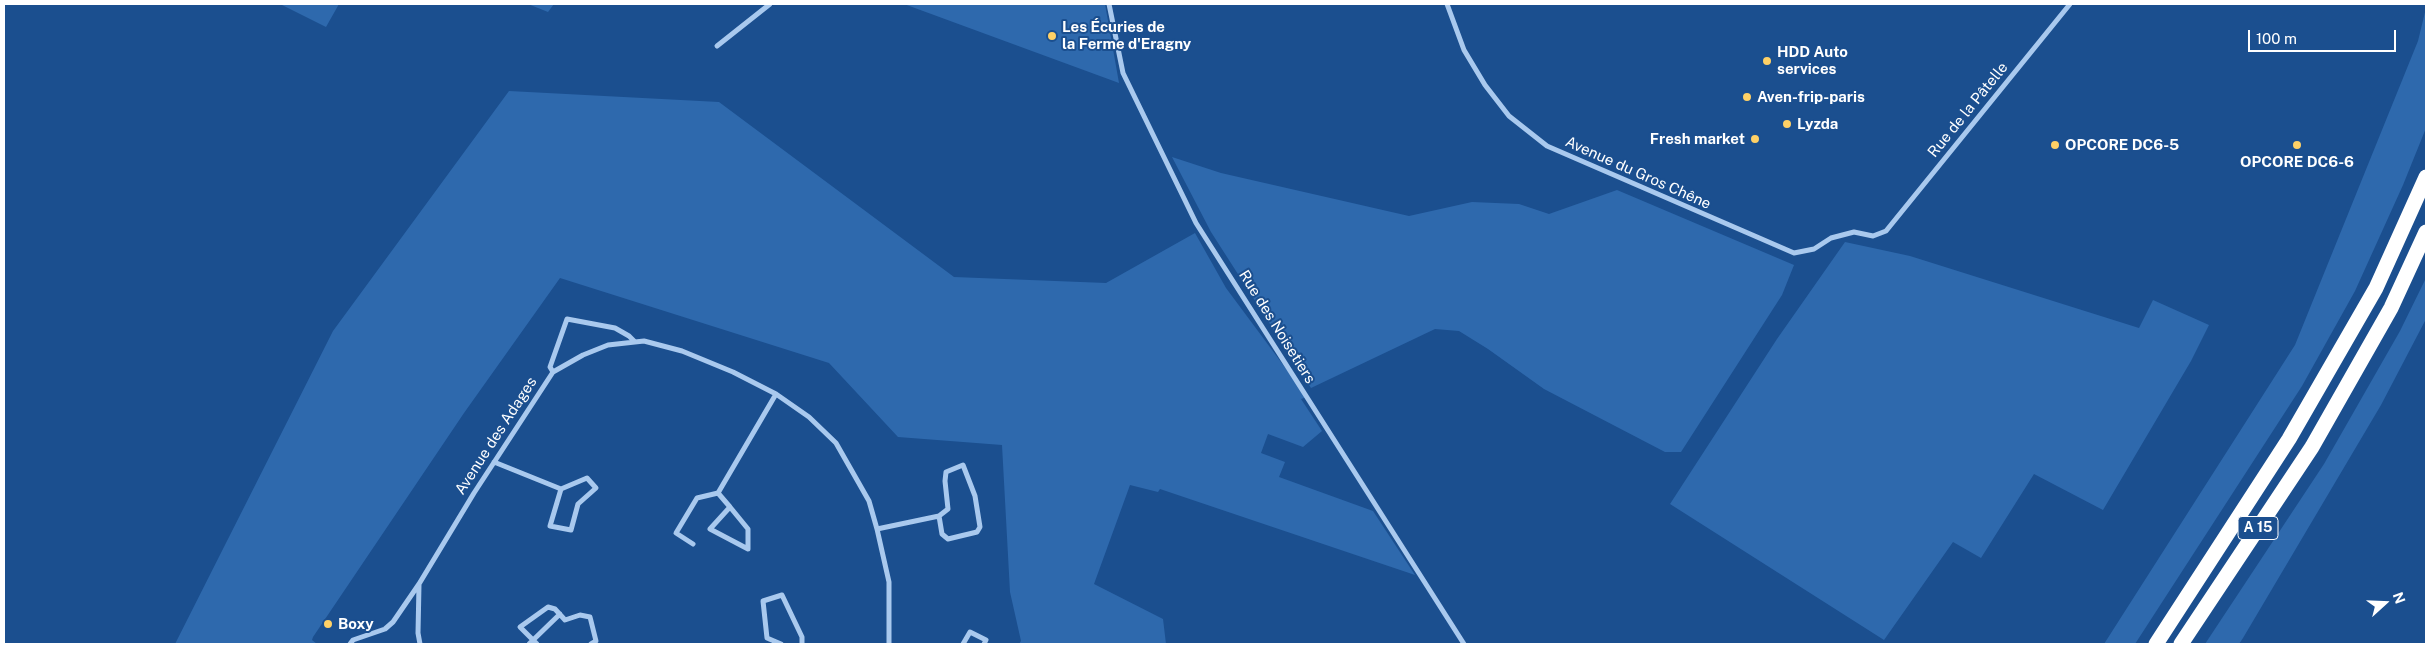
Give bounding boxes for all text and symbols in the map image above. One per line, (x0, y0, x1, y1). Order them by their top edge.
place label: Les Écuries de la Ferme d'Eragny (1062, 18, 1191, 53)
scale bar (2250, 20, 2398, 52)
marker: Les Écuries de la Ferme d'Eragny (1046, 30, 1058, 42)
text: 100 m (2256, 30, 2297, 47)
place label: HDD Auto services (1777, 43, 1848, 78)
marker: HDD Auto services (1761, 55, 1773, 67)
street label: Rue de la Pâtelle (1924, 59, 2012, 161)
place label: Aven-frip-paris (1757, 88, 1865, 106)
marker: Aven-frip-paris (1741, 91, 1753, 103)
place label: Lyzda (1797, 115, 1838, 133)
marker: Lyzda (1781, 118, 1793, 130)
place label: Fresh market (1650, 130, 1745, 148)
street label: Avenue du Gros Chêne (1562, 133, 1714, 213)
marker: Fresh market (1749, 133, 1761, 145)
place label: OPCORE DC6-5 (2065, 136, 2179, 154)
marker: OPCORE DC6-5 (2049, 139, 2061, 151)
marker: OPCORE DC6-6 (2291, 139, 2303, 151)
place label: OPCORE DC6-6 (2240, 153, 2354, 171)
street label: Rue des Noisetiers (1235, 267, 1319, 387)
street label: Avenue des Adages (451, 374, 541, 498)
road number: A 15 (2238, 516, 2278, 540)
north arrow (2360, 578, 2410, 628)
text: N (2390, 590, 2408, 606)
place label: Boxy (338, 615, 374, 633)
marker: Boxy (322, 618, 334, 630)

